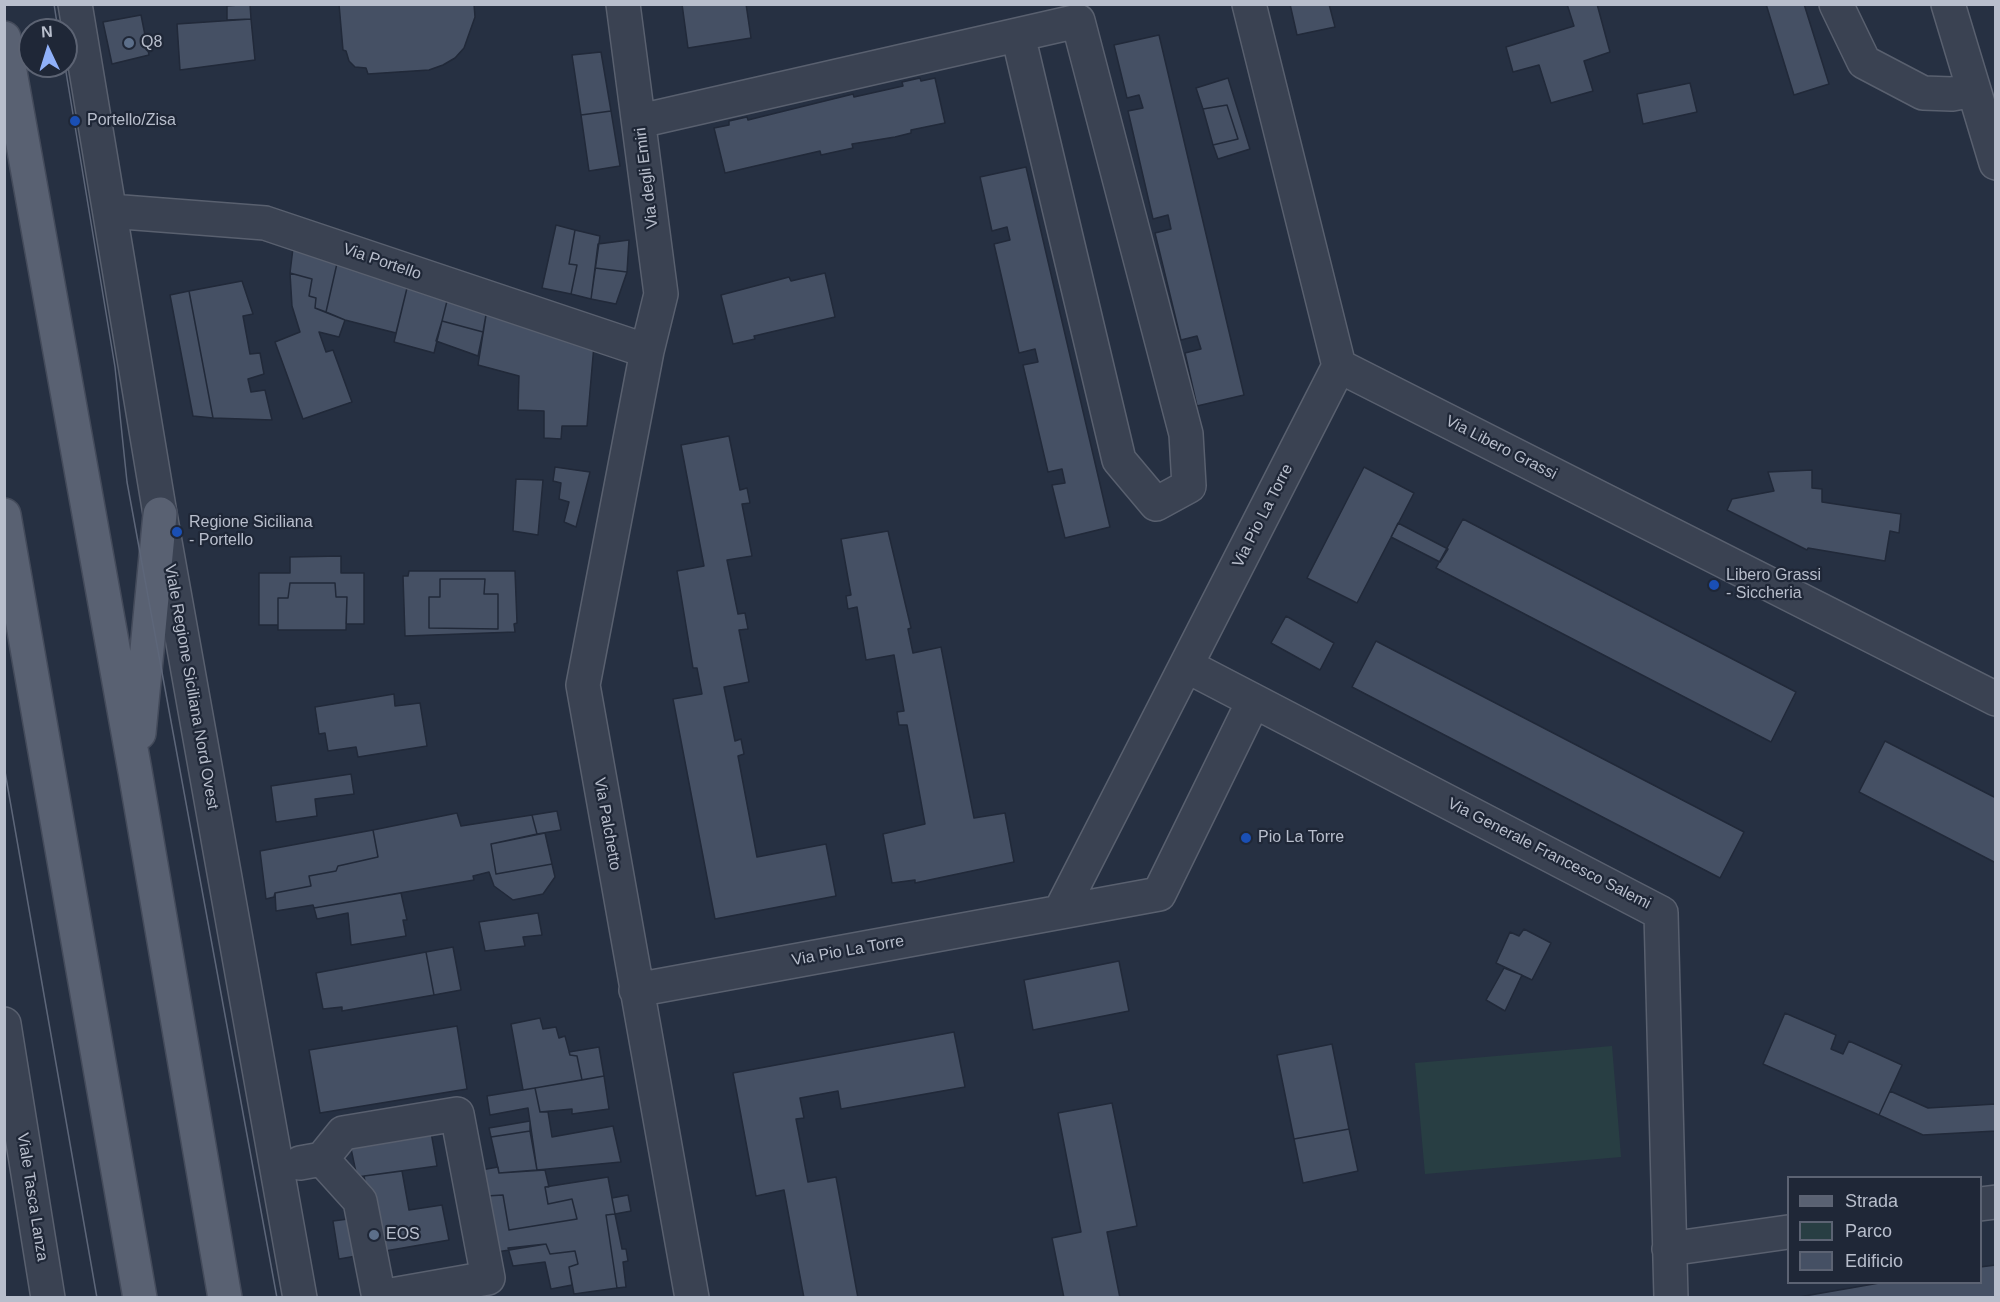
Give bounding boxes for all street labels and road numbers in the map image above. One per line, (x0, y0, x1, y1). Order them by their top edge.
street label: Via degli Emiri (631, 126, 663, 230)
street label: Via Portello (340, 240, 424, 284)
street label: Via Libero Grassi (1442, 412, 1560, 484)
street label: Via Pio La Torre (1229, 461, 1297, 571)
street label: Viale Regione Siciliana Nord Ovest (160, 563, 222, 811)
street label: Via Palchetto (589, 776, 625, 872)
street label: Via Generale Francesco Salemi (1444, 794, 1654, 914)
street label: Via Pio La Torre (790, 932, 906, 970)
street label: Viale Tasca Lanza (12, 1132, 52, 1262)

